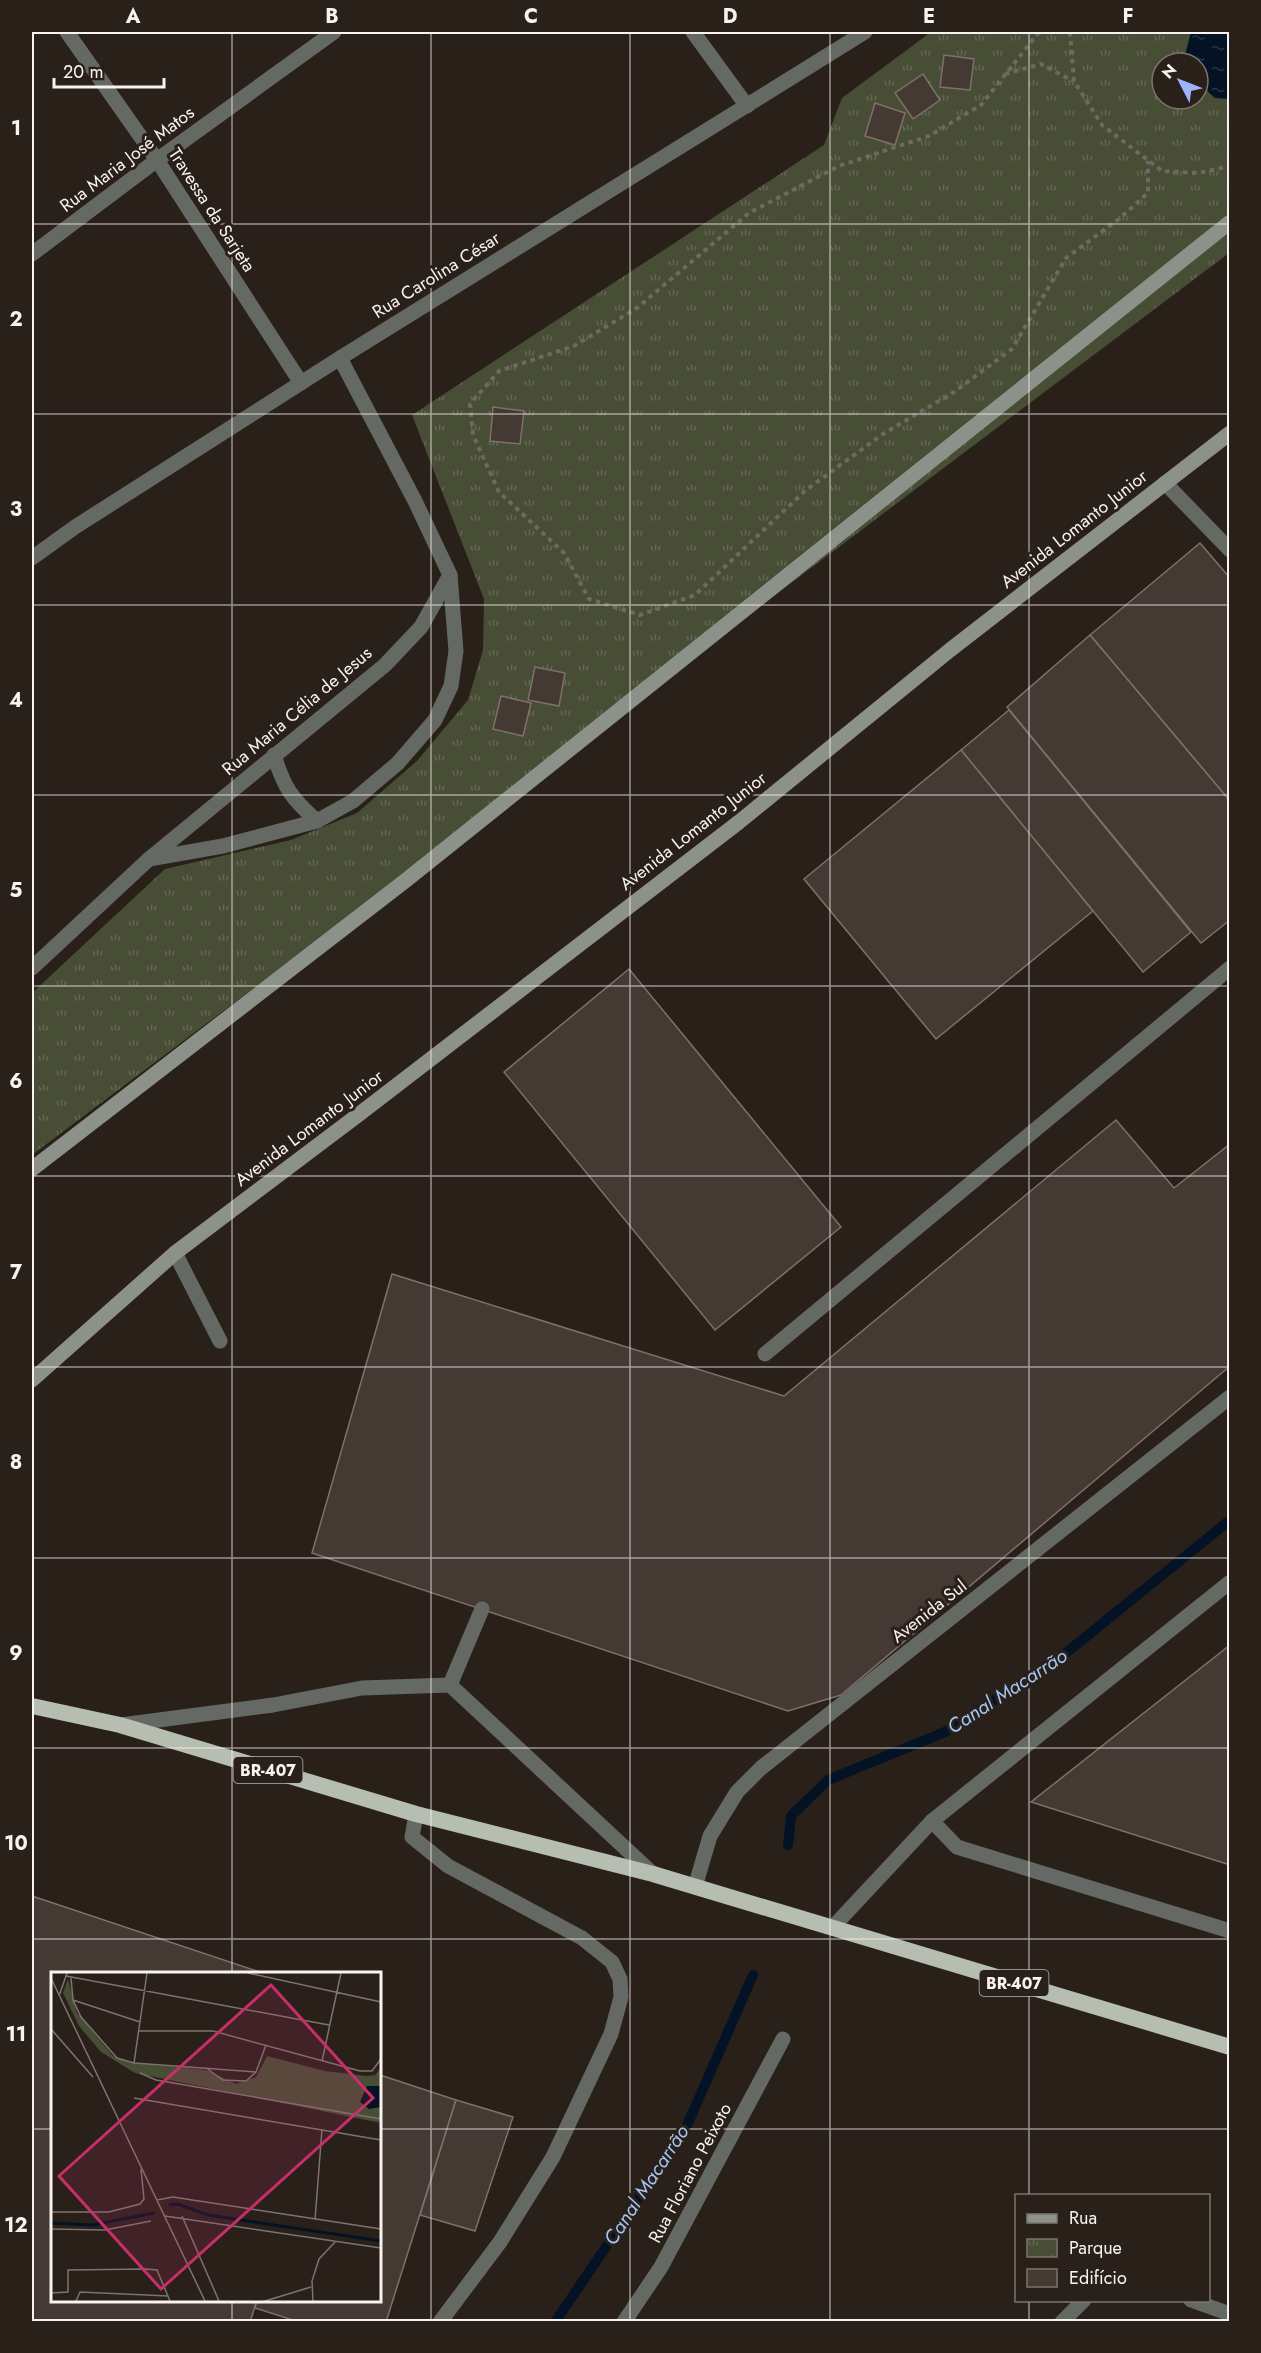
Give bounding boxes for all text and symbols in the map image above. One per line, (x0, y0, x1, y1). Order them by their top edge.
text: A (125, 2, 141, 31)
text: B (325, 2, 339, 31)
text: C (524, 2, 538, 31)
text: D (723, 2, 737, 31)
text: E (923, 2, 935, 31)
text: F (1122, 2, 1134, 31)
scale bar (54, 51, 164, 89)
north arrow (1150, 51, 1210, 111)
text: 20 m (63, 59, 103, 85)
text: N (1156, 59, 1182, 84)
street label: Rua Maria José Matos (54, 100, 200, 218)
text: 1 (11, 114, 21, 143)
street label: Travessa da Sarjeta (162, 143, 262, 277)
street label: Rua Carolina César (367, 225, 506, 325)
text: 2 (9, 305, 23, 334)
street label: Avenida Lomanto Junior (995, 463, 1154, 595)
text: 3 (10, 495, 22, 524)
street label: Rua Maria Célia de Jesus (216, 640, 378, 782)
text: 4 (9, 686, 23, 715)
street label: Avenida Lomanto Junior (614, 765, 773, 897)
text: 5 (10, 876, 23, 905)
street label: Avenida Lomanto Junior (229, 1063, 389, 1193)
text: 6 (9, 1067, 23, 1096)
text: 7 (10, 1258, 23, 1287)
text: 8 (10, 1448, 22, 1477)
street label: Avenida Sul (886, 1573, 972, 1649)
text: 9 (9, 1639, 23, 1668)
water label: Canal Macarrão (941, 1641, 1073, 1741)
road number: BR-407 (234, 1757, 302, 1783)
text: 10 (4, 1829, 28, 1858)
road number: BR-407 (980, 1970, 1048, 1996)
inset map (51, 1972, 381, 2302)
text: 11 (6, 2020, 26, 2049)
street label: Rua Floriano Peixoto (642, 2098, 738, 2248)
water label: Canal Macarrão (597, 2119, 696, 2251)
legend (1015, 2194, 1210, 2302)
text: Rua (1069, 2205, 1097, 2231)
text: 12 (4, 2211, 28, 2240)
text: Parque (1069, 2235, 1122, 2261)
text: Edifício (1069, 2265, 1127, 2291)

